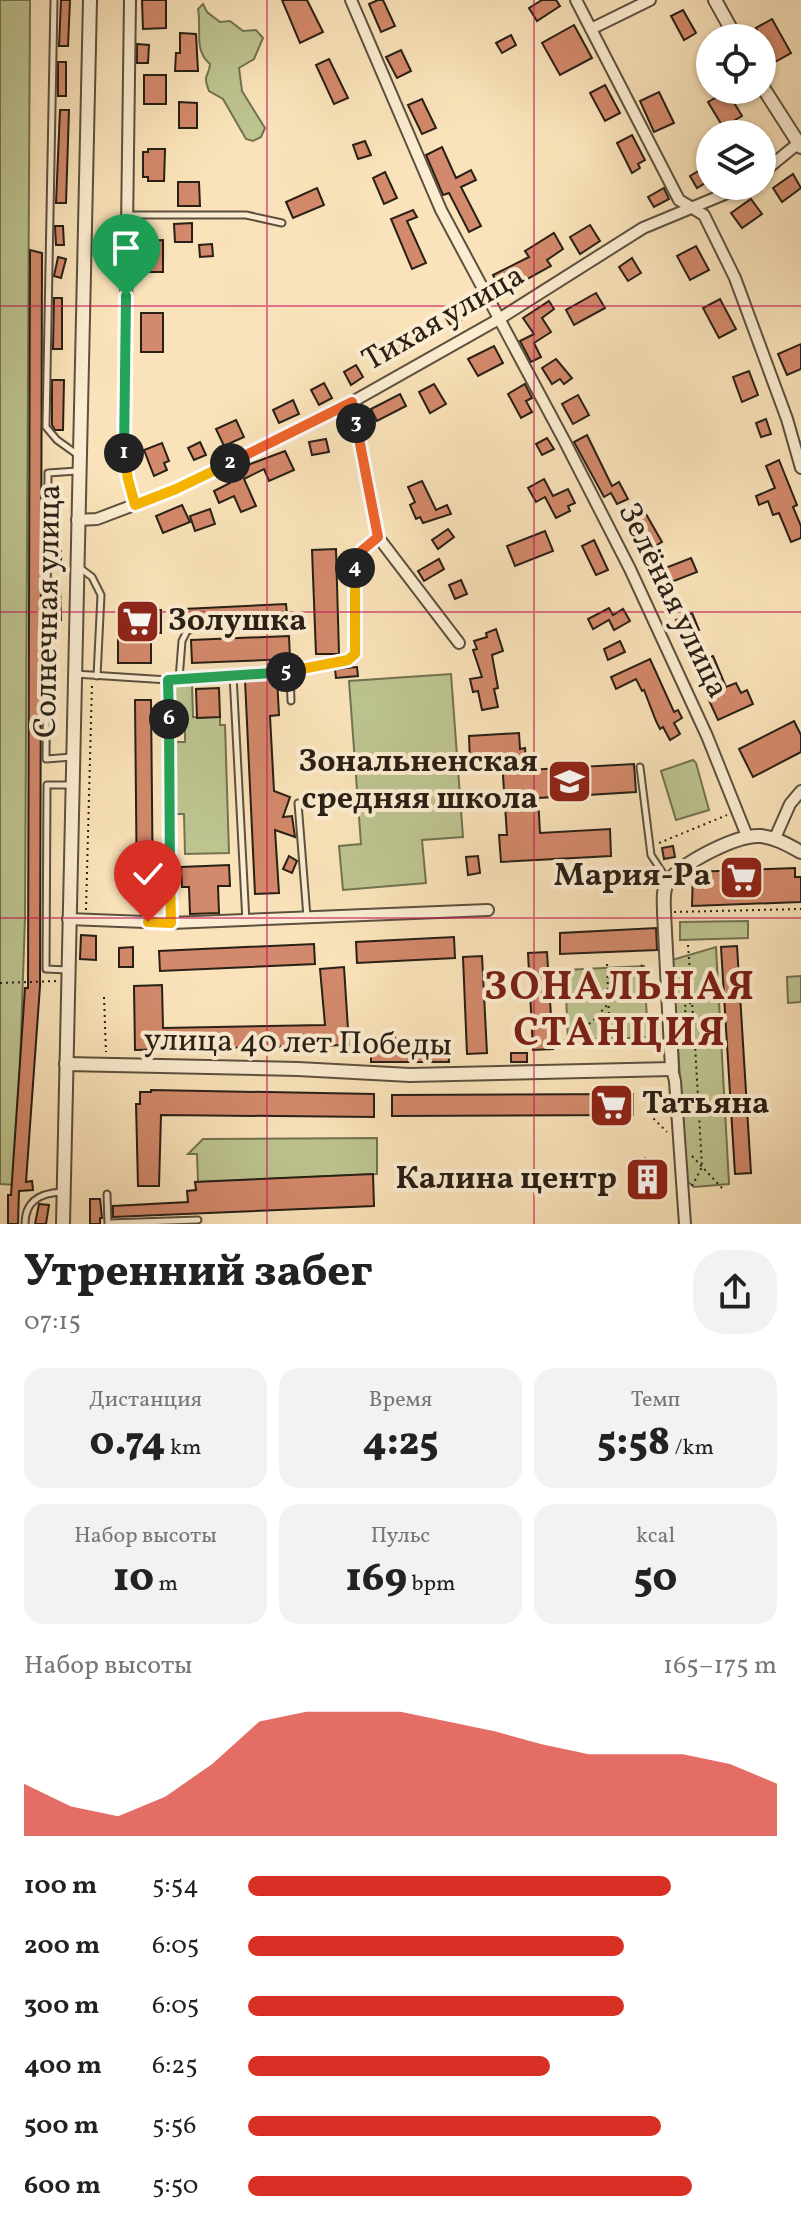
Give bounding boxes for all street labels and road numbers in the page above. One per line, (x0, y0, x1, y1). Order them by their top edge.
street label: Тихая улица (355, 255, 533, 383)
street label: Солнечная улица (25, 484, 73, 738)
street label: Зелёная улица (606, 496, 738, 706)
street label: улица 40 лет Победы (144, 1019, 452, 1069)

